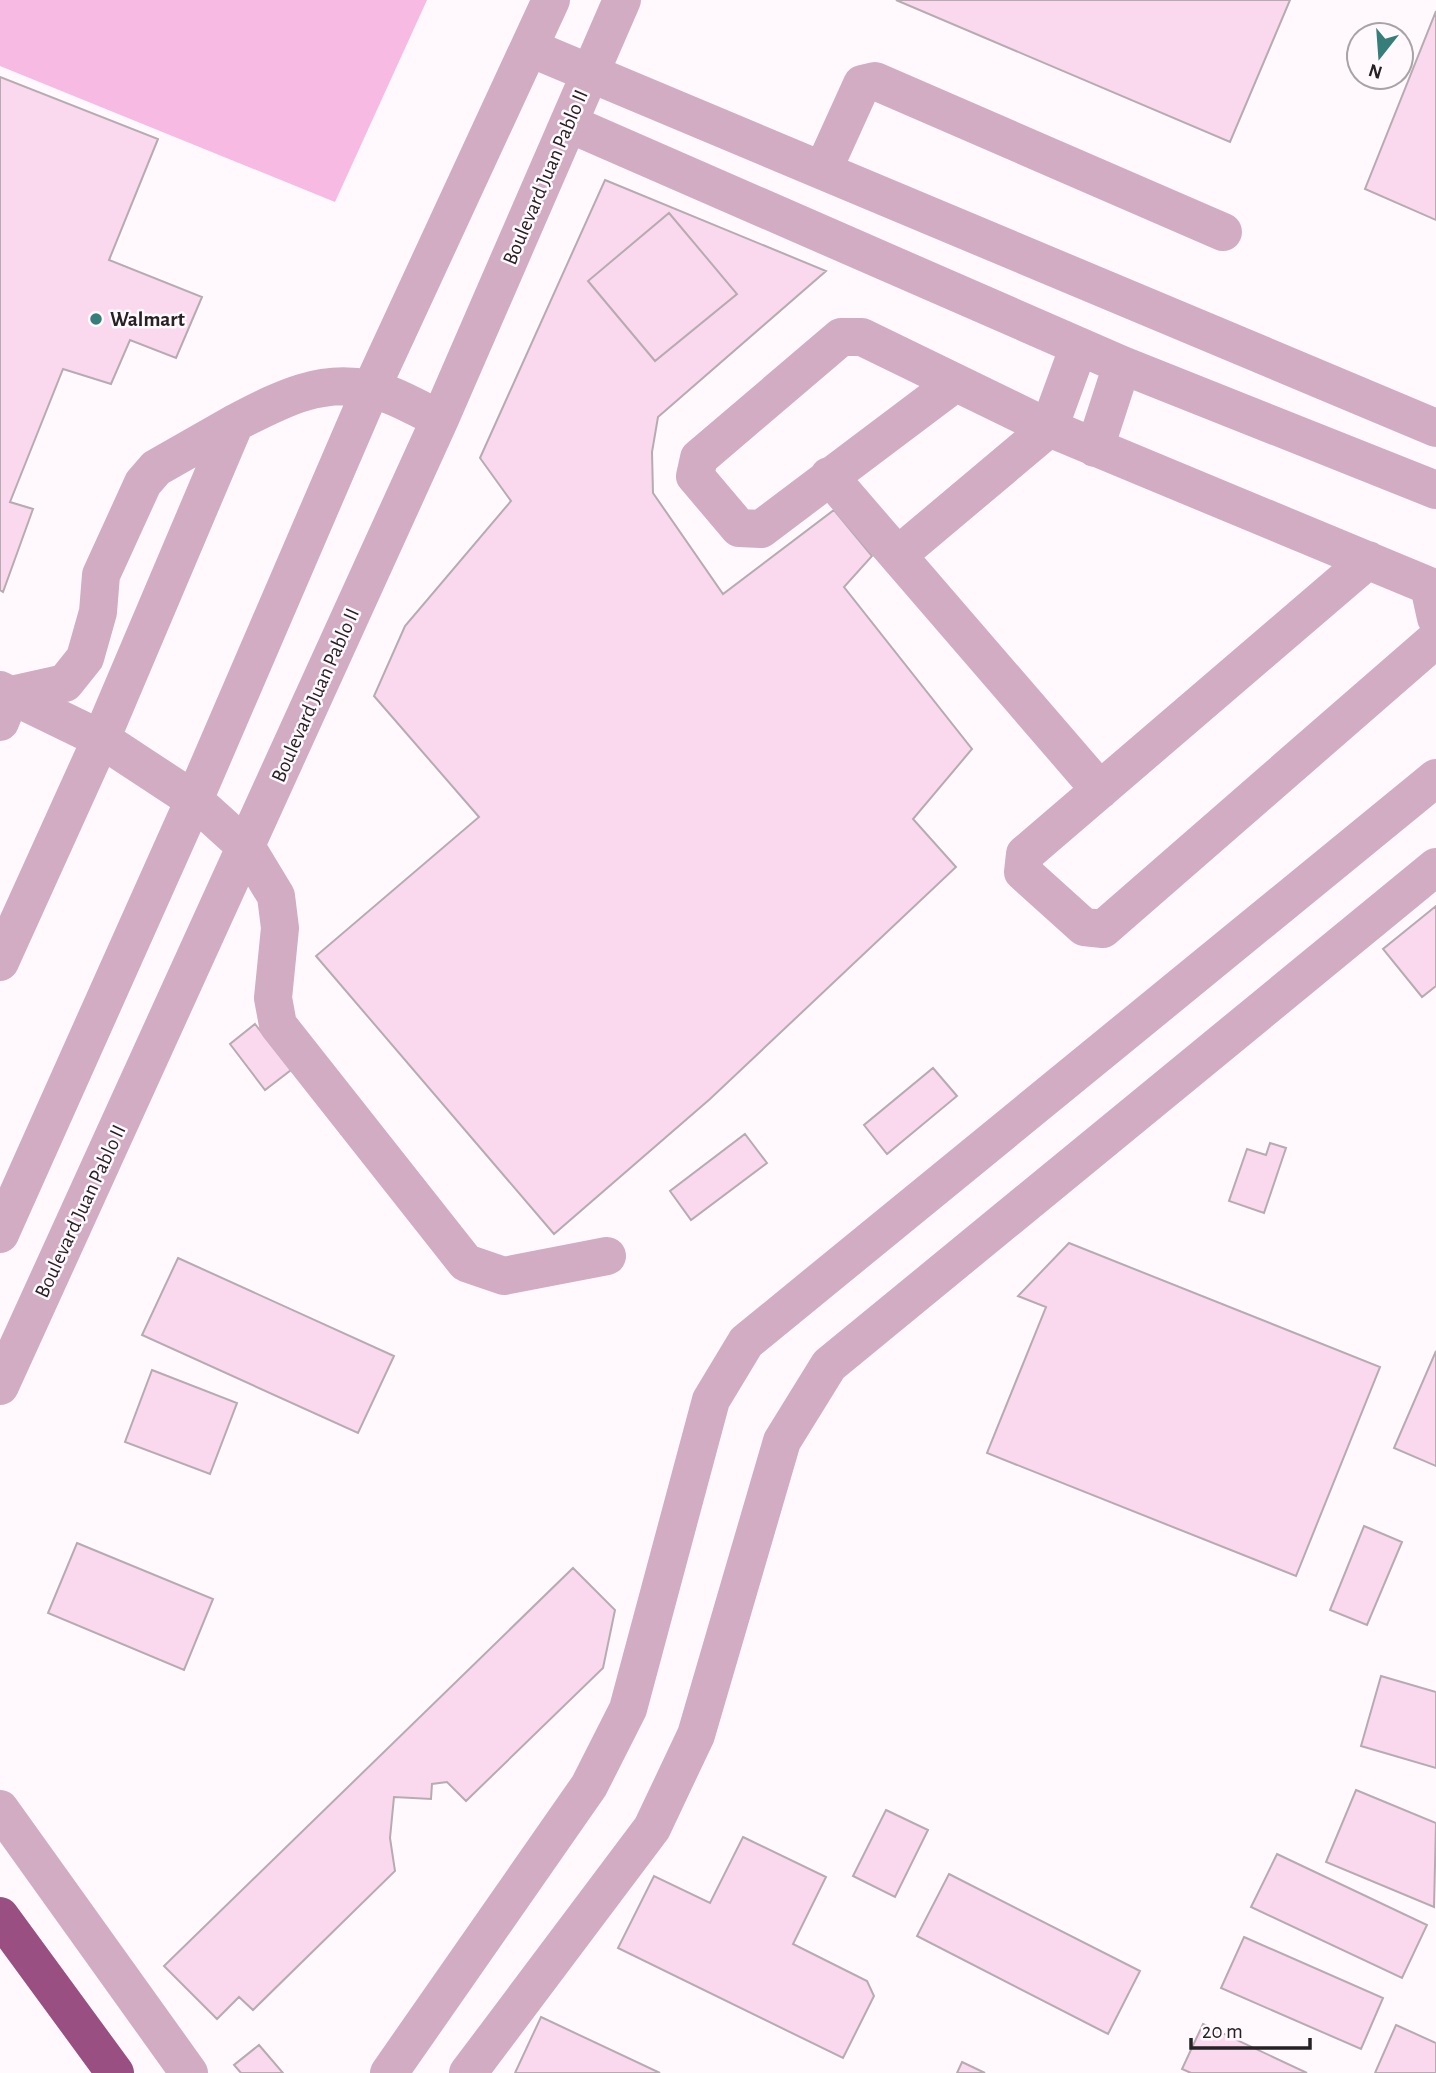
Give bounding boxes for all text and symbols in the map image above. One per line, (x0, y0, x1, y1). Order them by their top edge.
north arrow (1345, 21, 1415, 91)
text: N (1366, 60, 1385, 82)
street label: Boulevard Juan Pablo II (499, 87, 592, 268)
place label: Walmart (110, 309, 185, 330)
marker: Walmart (88, 311, 104, 327)
street label: Boulevard Juan Pablo II (268, 605, 363, 785)
street label: Boulevard Juan Pablo II (31, 1122, 130, 1301)
scale bar (1191, 2007, 1310, 2050)
text: 20 m (1202, 2021, 1243, 2042)

